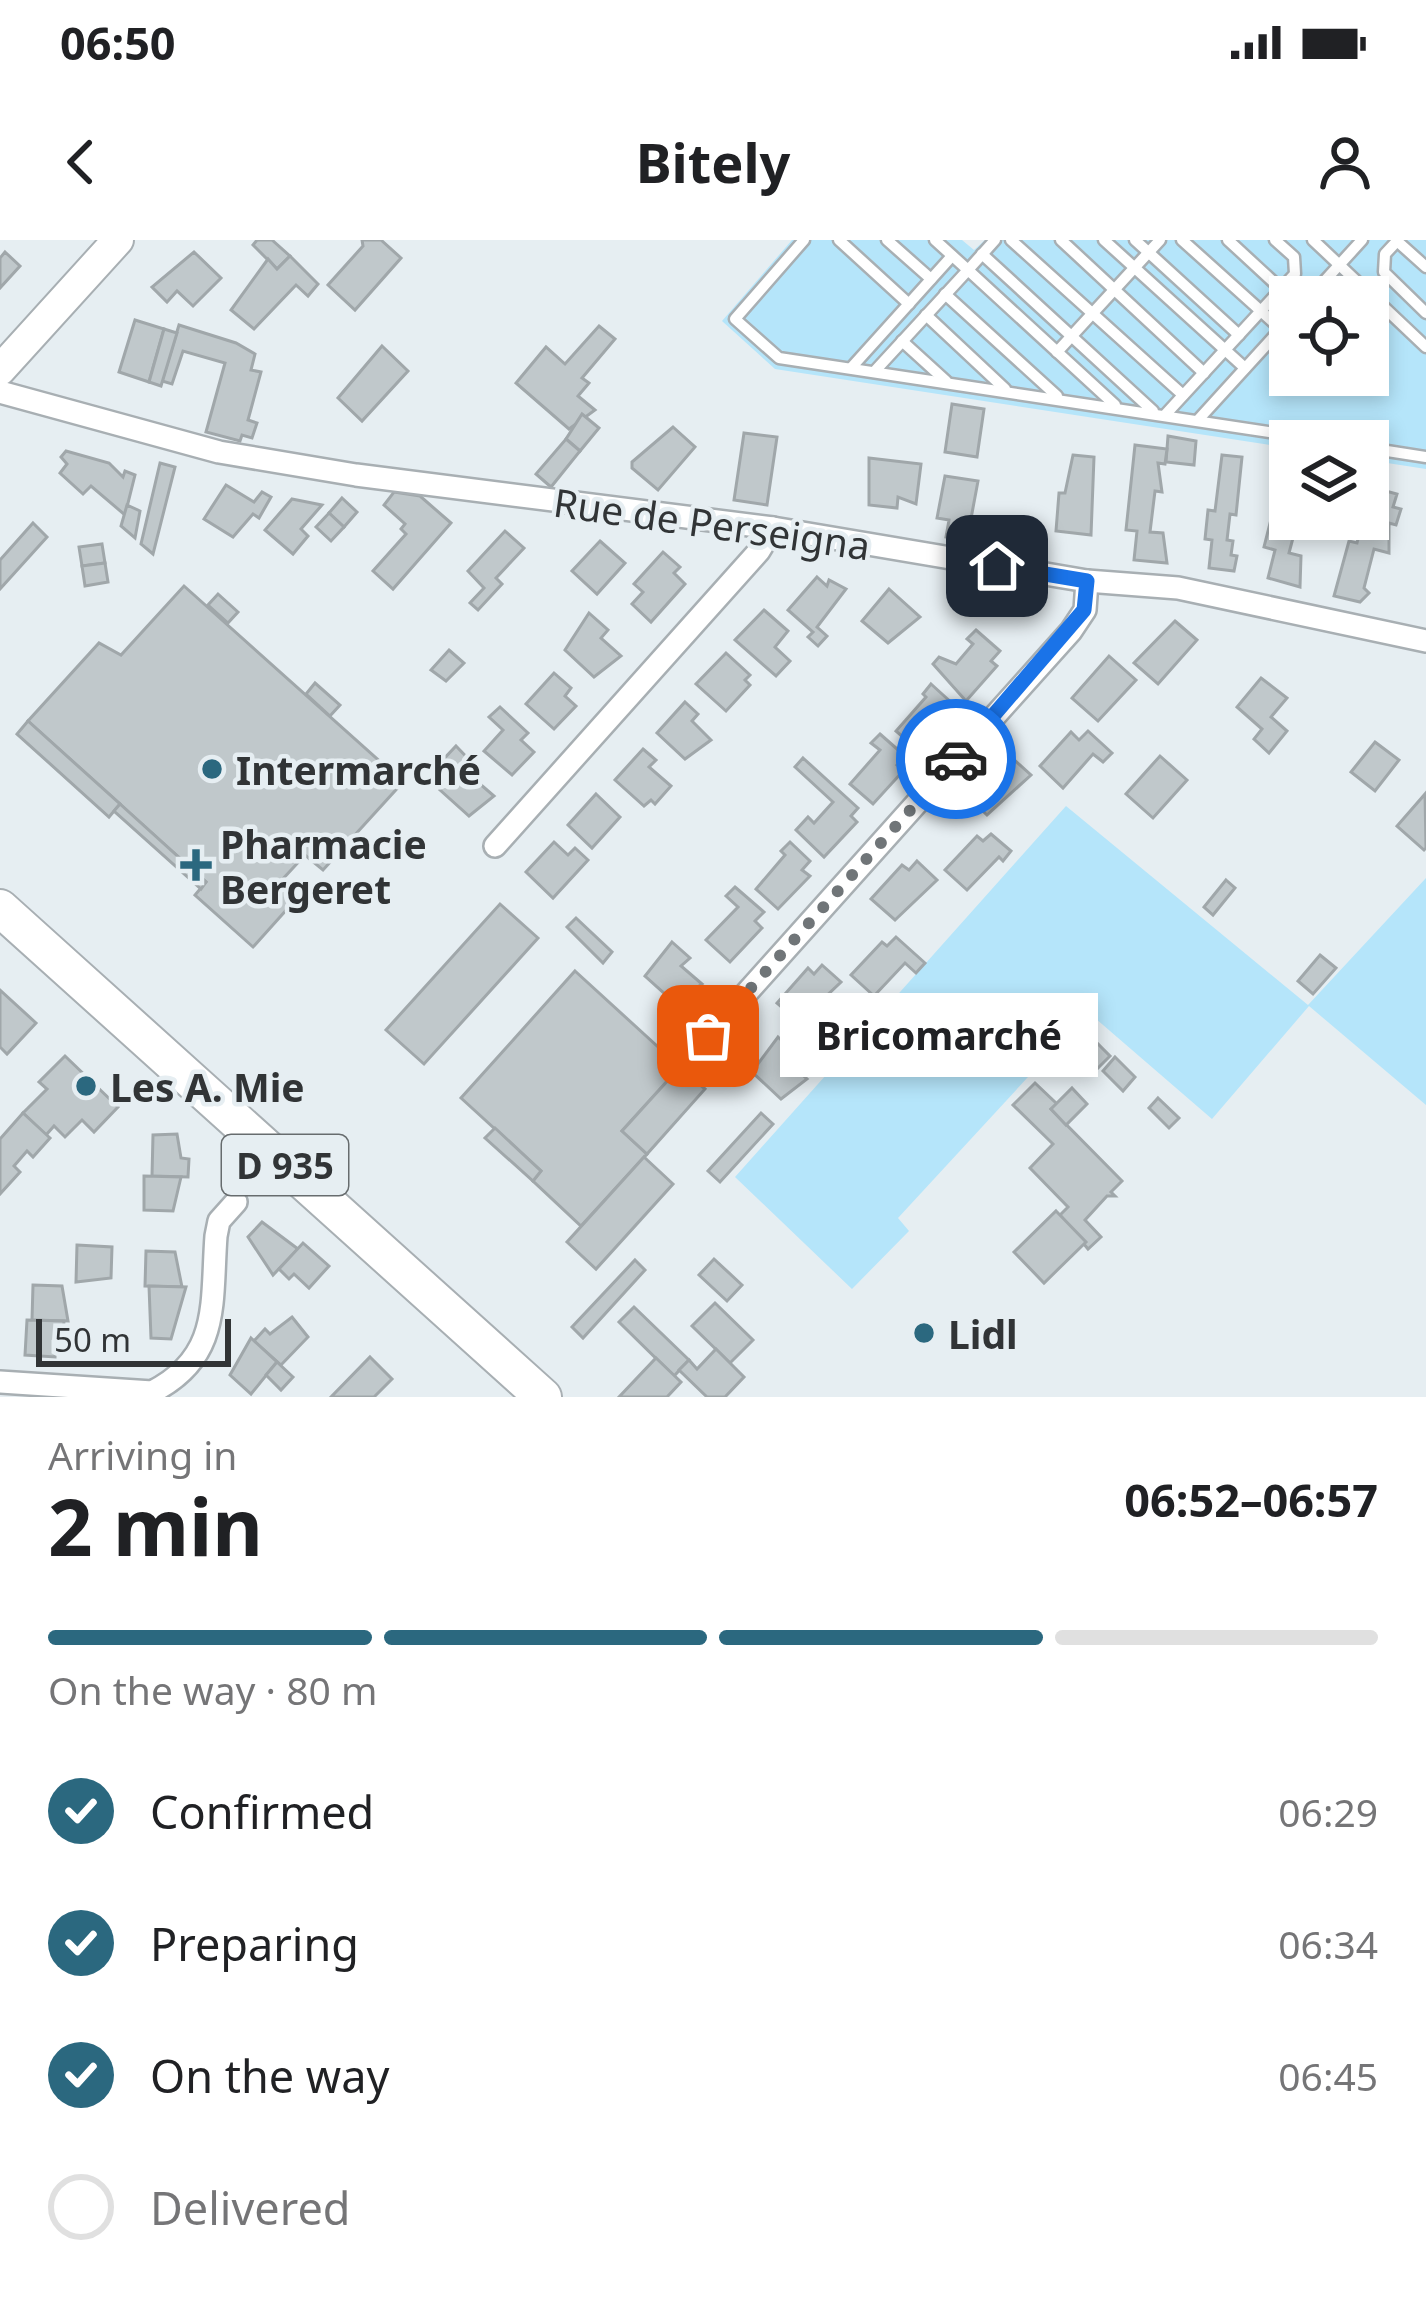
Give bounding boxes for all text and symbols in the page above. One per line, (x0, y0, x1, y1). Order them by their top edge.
text: 06:50 (60, 12, 176, 73)
text: Bitely (636, 125, 790, 199)
icon: back (48, 129, 114, 195)
icon: person (1312, 129, 1378, 195)
map controls (1269, 276, 1389, 540)
button: locate (1269, 276, 1389, 396)
button: layers (1269, 420, 1389, 540)
street label: Rue de Perseigna (550, 475, 874, 571)
pin (946, 515, 1048, 617)
icon: home (964, 533, 1030, 599)
courier (896, 699, 1016, 819)
icon: car (923, 726, 989, 792)
place label: Intermarché (236, 743, 481, 796)
marker: Intermarché (199, 756, 225, 782)
place label: Pharmacie Bergeret (220, 817, 427, 915)
marker: Pharmacie Bergeret (183, 852, 209, 878)
pin (657, 985, 759, 1087)
callout: Bricomarché (780, 994, 1098, 1078)
icon: bag (675, 1003, 741, 1069)
text: Bricomarché (816, 1008, 1062, 1061)
place label: Les A. Mie (110, 1060, 305, 1113)
marker: Les A. Mie (73, 1073, 99, 1099)
road number: D 935 (222, 1135, 348, 1195)
place label: Lidl (948, 1307, 1018, 1360)
scale bar (36, 1313, 231, 1366)
text: 50 m (54, 1317, 131, 1362)
marker: Lidl (911, 1320, 937, 1346)
text: Arriving in (48, 1428, 237, 1481)
text: 06:52–06:57 (1124, 1469, 1378, 1530)
text: 2 min (48, 1473, 263, 1579)
text: On the way · 80 m (48, 1663, 377, 1716)
icon: check (48, 1778, 114, 1844)
text: Confirmed (150, 1781, 374, 1842)
text: 06:29 (1278, 1785, 1378, 1838)
icon: check (48, 1910, 114, 1976)
text: Preparing (150, 1913, 359, 1974)
text: 06:34 (1278, 1917, 1378, 1970)
icon: check (48, 2042, 114, 2108)
text: On the way (150, 2045, 389, 2106)
text: 06:45 (1278, 2049, 1378, 2102)
text: Delivered (150, 2177, 350, 2238)

